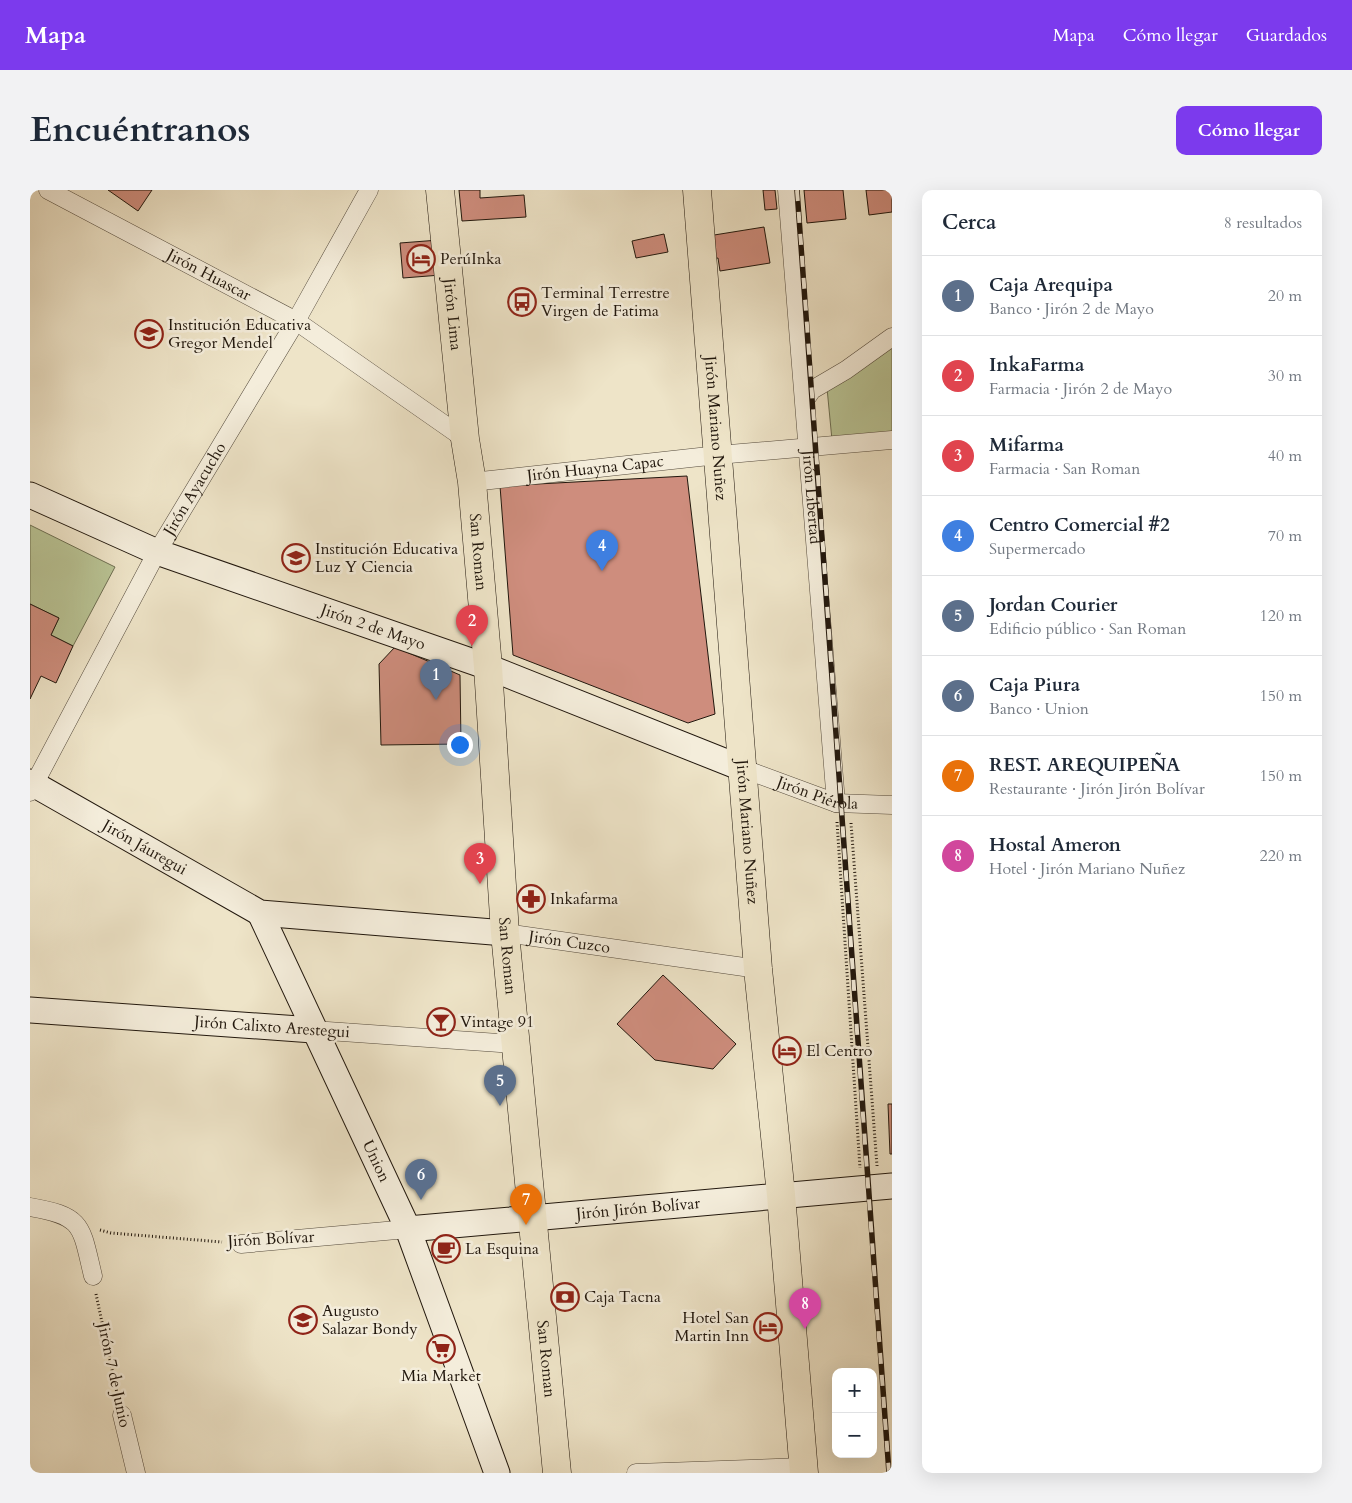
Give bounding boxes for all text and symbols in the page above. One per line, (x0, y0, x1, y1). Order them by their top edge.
text: Mapa (25, 19, 86, 52)
text: Mapa (1053, 23, 1095, 48)
text: Cómo llegar (1123, 23, 1218, 48)
text: Guardados (1246, 23, 1327, 48)
text: Encuéntranos (30, 106, 251, 154)
button: Cómo llegar (1176, 106, 1322, 155)
text: Cerca (942, 208, 996, 237)
text: 8 resultados (1224, 212, 1302, 234)
street label: Jirón Huascar (161, 243, 255, 306)
hotel icon: PerúInka (406, 244, 436, 274)
place label: PerúInka (440, 248, 501, 270)
text: Caja Arequipa (989, 272, 1113, 298)
street label: Jirón Lima (438, 275, 467, 352)
place label: Terminal Terrestre Virgen de Fatima (541, 282, 670, 322)
text: 1 (954, 285, 962, 307)
text: 20 m (1268, 285, 1302, 307)
bus stop icon: Terminal Terrestre Virgen de Fatima (507, 287, 537, 317)
text: Banco · Jirón 2 de Mayo (989, 298, 1154, 320)
place label: Institución Educativa Gregor Mendel (168, 314, 311, 354)
school or university icon: Institución Educativa Gregor Mendel (134, 319, 164, 349)
text: InkaFarma (989, 352, 1084, 378)
street label: Jirón Mariano Nuñez (699, 353, 732, 501)
text: 2 (954, 365, 962, 387)
text: 30 m (1268, 365, 1302, 387)
text: Farmacia · Jirón 2 de Mayo (989, 378, 1172, 400)
text: Mifarma (989, 432, 1064, 458)
street label: Jirón Ayacucho (157, 438, 232, 542)
text: 3 (954, 445, 962, 467)
text: 40 m (1268, 445, 1302, 467)
street label: Jirón Libertad (797, 447, 826, 545)
street label: Jirón Huayna Capac (524, 450, 665, 487)
text: Farmacia · San Roman (989, 458, 1140, 480)
street label: San Roman (464, 512, 492, 592)
text: Centro Comercial #2 (989, 512, 1170, 538)
text: 4 (954, 525, 962, 547)
text: 70 m (1268, 525, 1302, 547)
pin: 4 (586, 530, 618, 571)
place label: Institución Educativa Luz Y Ciencia (315, 538, 458, 578)
text: Supermercado (989, 538, 1085, 560)
school or university icon: Institución Educativa Luz Y Ciencia (281, 543, 311, 573)
text: Jordan Courier (989, 592, 1117, 618)
street label: Jirón 2 de Mayo (316, 598, 429, 656)
pin: 2 (456, 605, 488, 646)
text: 5 (954, 605, 962, 627)
text: 120 m (1260, 605, 1302, 627)
text: Edificio público · San Roman (989, 618, 1186, 640)
pin: 1 (420, 659, 452, 700)
text: Caja Piura (989, 672, 1080, 698)
text: 6 (954, 685, 962, 707)
text: 150 m (1260, 685, 1302, 707)
text: Banco · Union (989, 698, 1089, 720)
your location (447, 732, 473, 758)
text: REST. AREQUIPEÑA (989, 752, 1180, 778)
street label: Jirón Mariano Nuñez (730, 757, 764, 905)
text: 7 (954, 765, 962, 787)
text: 150 m (1260, 765, 1302, 787)
street label: Jirón Piérola (772, 770, 859, 815)
text: Restaurante · Jirón Jirón Bolívar (989, 778, 1205, 800)
street label: Jirón Jáuregui (97, 813, 192, 880)
text: Hostal Ameron (989, 832, 1121, 858)
pin: 3 (464, 843, 496, 884)
text: 8 (954, 845, 962, 867)
text: 220 m (1260, 845, 1302, 867)
text: Hotel · Jirón Mariano Nuñez (989, 858, 1185, 880)
pharmacy icon: Inkafarma (516, 884, 546, 914)
place label: Inkafarma (550, 888, 618, 910)
street label: San Roman (493, 916, 522, 996)
street label: Jirón Cuzco (525, 925, 612, 959)
bar icon: Vintage 91 (426, 1007, 456, 1037)
street label: Jirón Calixto Arestegui (191, 1010, 351, 1043)
place label: Vintage 91 (460, 1011, 534, 1033)
hotel icon: El Centro (772, 1036, 802, 1066)
place label: El Centro (806, 1040, 873, 1062)
pin: 5 (484, 1065, 516, 1106)
street label: Union (357, 1136, 396, 1186)
pin: 6 (405, 1159, 437, 1200)
pin: 7 (510, 1184, 542, 1225)
street label: Jirón Jirón Bolívar (573, 1192, 701, 1225)
street label: Jirón Bolívar (225, 1226, 315, 1252)
cafe icon: La Esquina (431, 1234, 461, 1264)
place label: La Esquina (465, 1238, 539, 1260)
bank icon: Caja Tacna (550, 1282, 580, 1312)
place label: Caja Tacna (584, 1286, 661, 1308)
pin: 8 (789, 1288, 821, 1329)
place label: Augusto Salazar Bondy (322, 1300, 418, 1340)
school or university icon: Augusto Salazar Bondy (288, 1305, 318, 1335)
place label: Hotel San Martin Inn (675, 1307, 749, 1347)
hotel icon: Hotel San Martin Inn (753, 1312, 783, 1342)
street label: Jirón 7 de Junio (92, 1319, 136, 1430)
street label: San Roman (531, 1319, 561, 1399)
supermarket icon: Mia Market (426, 1334, 456, 1364)
place label: Mia Market (401, 1365, 481, 1387)
map controls (832, 1368, 877, 1458)
button: + (832, 1368, 877, 1413)
button: − (832, 1413, 877, 1458)

